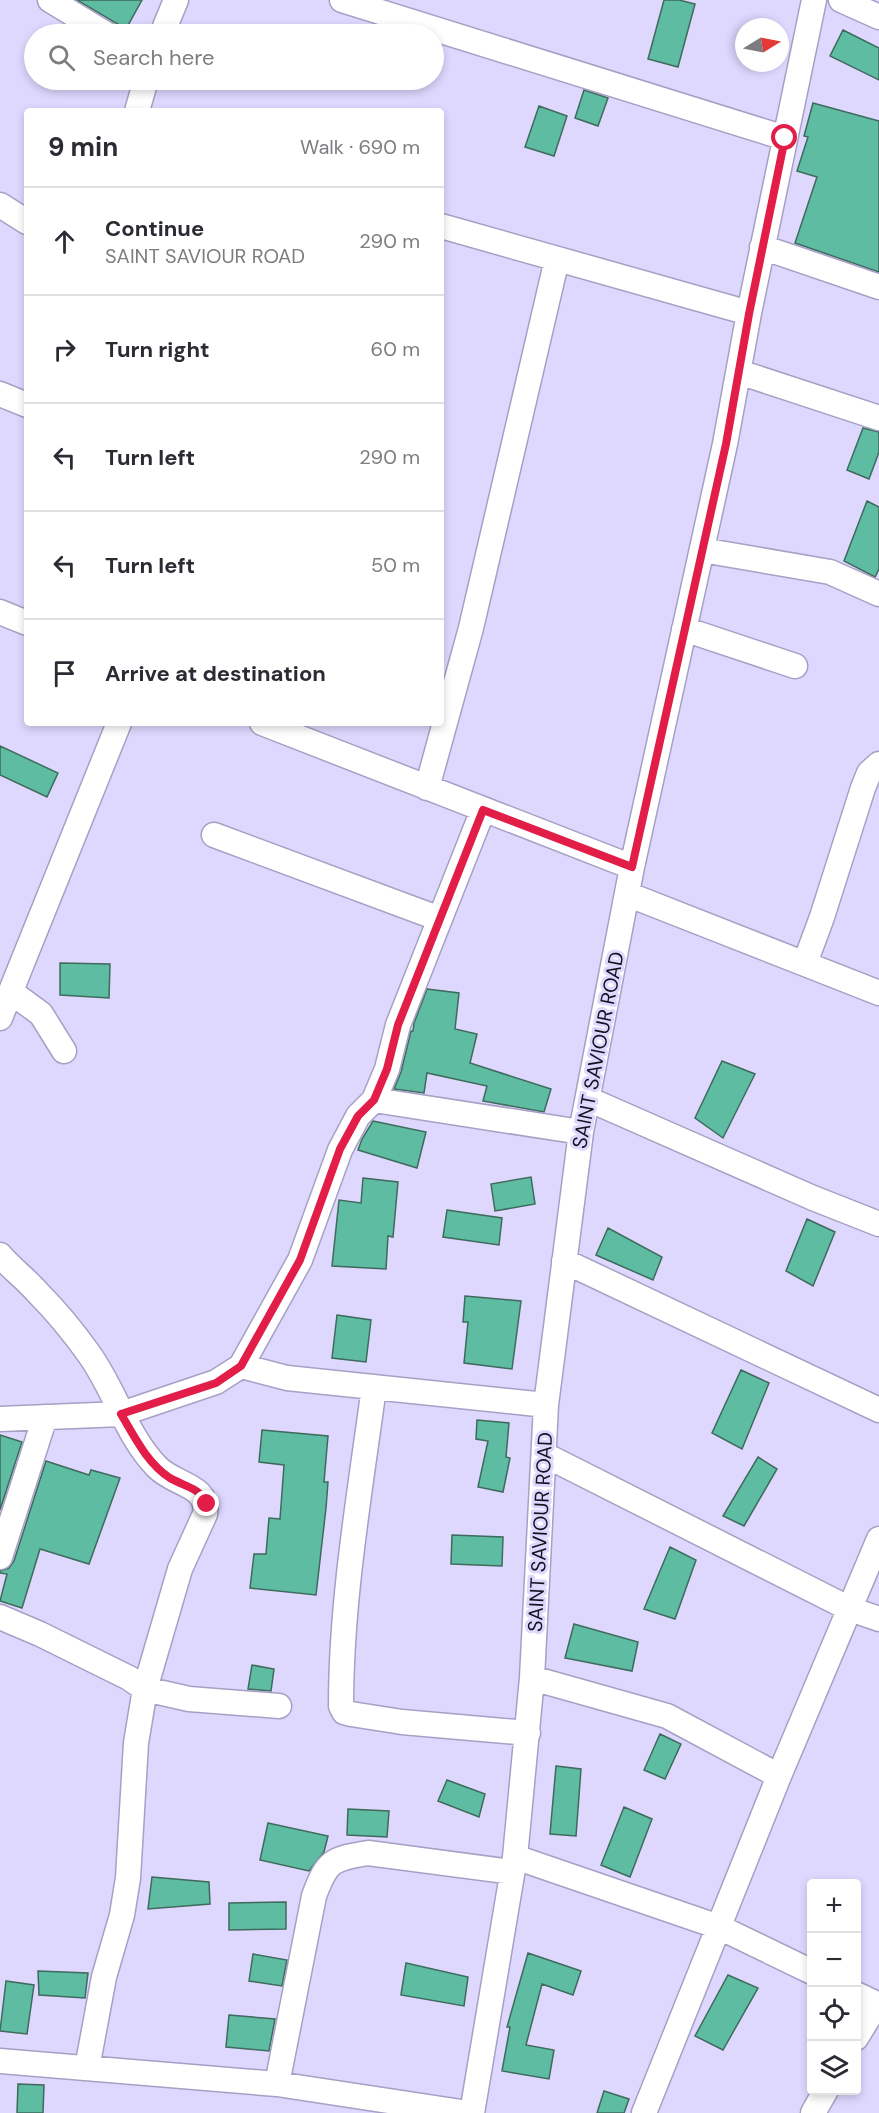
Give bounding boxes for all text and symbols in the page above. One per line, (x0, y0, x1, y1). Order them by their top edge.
north arrow (735, 18, 789, 72)
search box (24, 24, 444, 90)
icon: search (45, 41, 78, 74)
text: Search here (93, 43, 214, 72)
route start (771, 124, 797, 150)
text: 9 min (48, 130, 118, 164)
text: Walk · 690 m (300, 134, 420, 160)
text: Continue (105, 214, 204, 243)
icon: ahead (48, 225, 81, 258)
text: 290 m (359, 228, 420, 254)
text: SAINT SAVIOUR ROAD (105, 243, 305, 269)
icon: right (48, 333, 81, 366)
text: Turn right (105, 335, 210, 364)
text: 60 m (371, 336, 420, 362)
icon: left (48, 441, 81, 474)
text: Turn left (105, 443, 195, 472)
text: 290 m (359, 444, 420, 470)
icon: left (48, 549, 81, 582)
text: Turn left (105, 551, 195, 580)
text: 50 m (371, 552, 420, 578)
icon: arrive (48, 657, 81, 690)
text: Arrive at destination (105, 659, 326, 688)
street label: SAINT SAVIOUR ROAD (566, 949, 630, 1151)
street label: SAINT SAVIOUR ROAD (522, 1431, 558, 1633)
route end (193, 1490, 219, 1516)
map controls (807, 1879, 861, 2095)
button: + (807, 1879, 861, 1933)
button: − (807, 1933, 861, 1987)
button: locate (807, 1987, 861, 2041)
button: layers (807, 2041, 861, 2095)

